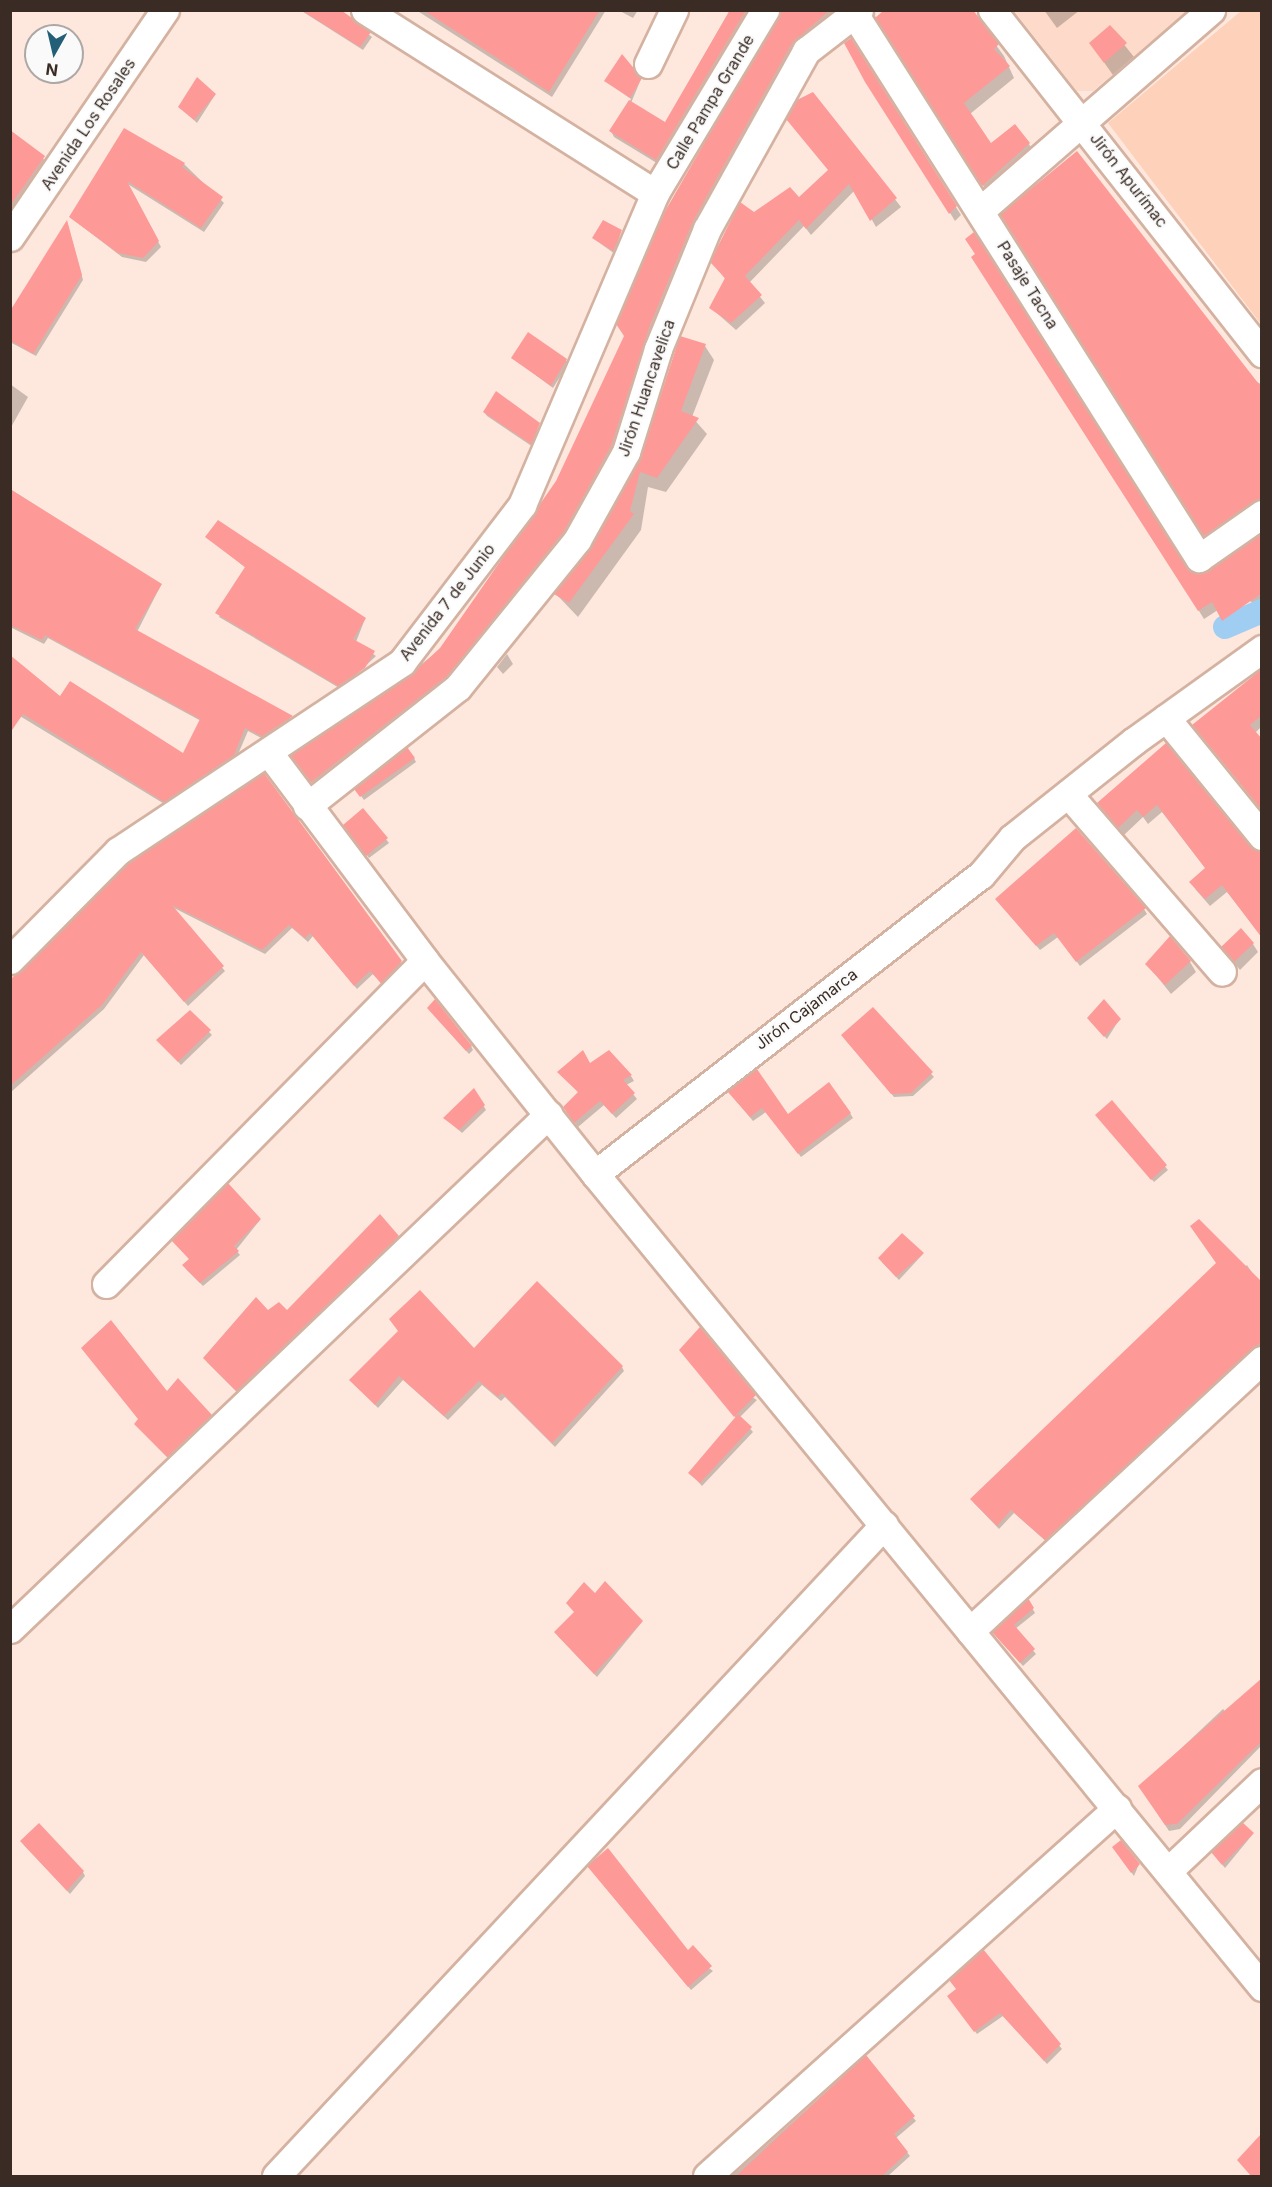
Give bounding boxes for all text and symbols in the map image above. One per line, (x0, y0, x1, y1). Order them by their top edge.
north arrow (24, 24, 84, 84)
street label: Calle Pampa Grande (662, 31, 758, 173)
street label: Avenida Los Rosales (37, 54, 139, 194)
text: N (44, 59, 59, 81)
street label: Jirón Apurímac (1086, 129, 1172, 231)
street label: Pasaje Tacna (993, 237, 1063, 333)
street label: Jirón Huancavelica (613, 317, 679, 459)
street label: Avenida 7 de Junio (395, 540, 499, 664)
street label: Jirón Cajamarca (751, 964, 861, 1054)

